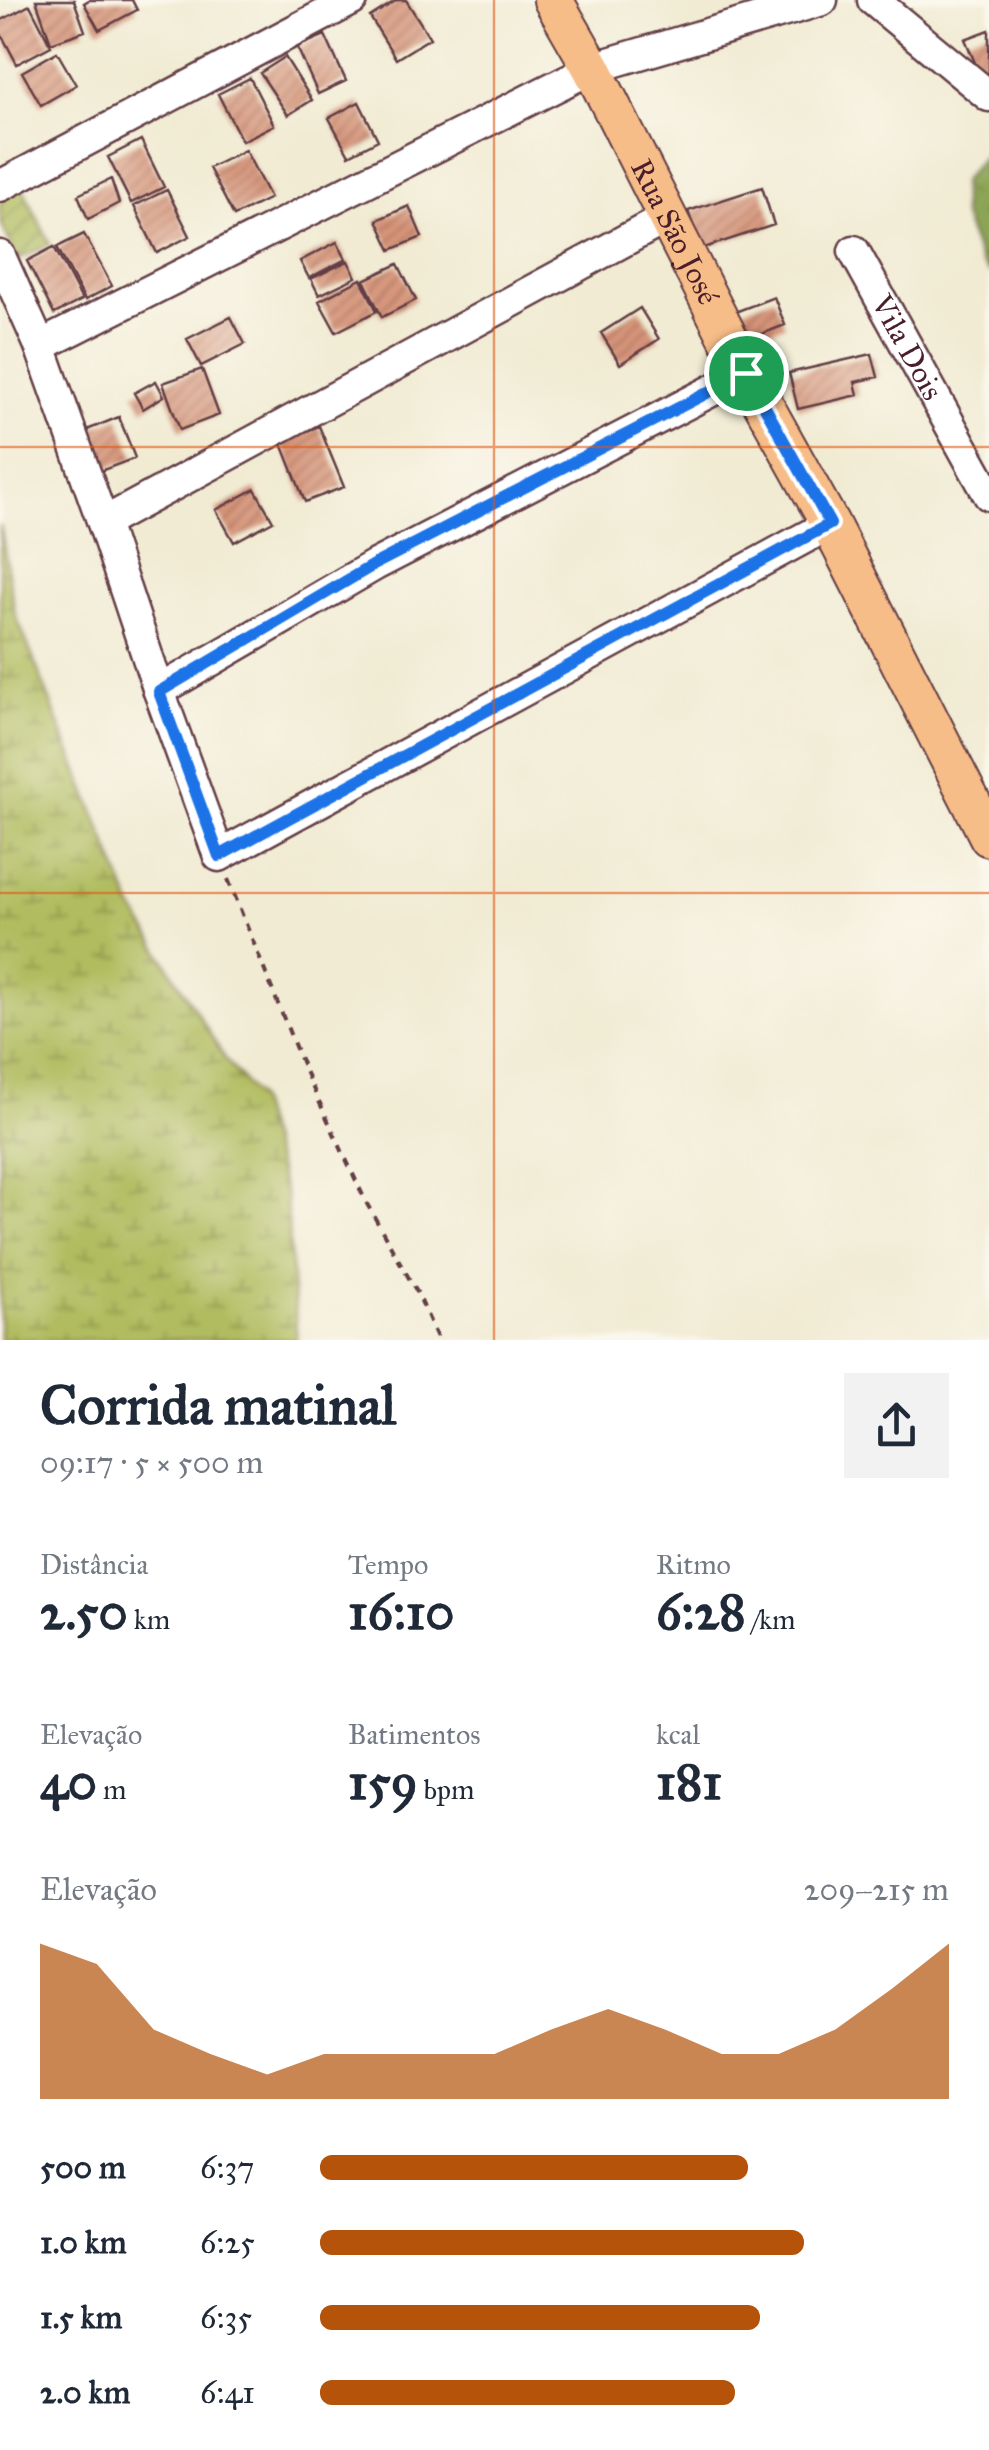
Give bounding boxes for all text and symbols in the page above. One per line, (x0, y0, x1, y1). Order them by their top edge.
street label: Rua São José (623, 153, 727, 311)
street label: Vila Dois (863, 288, 951, 406)
pin (704, 331, 789, 416)
icon: arrive (719, 346, 774, 401)
text: Corrida matinal (40, 1372, 396, 1439)
button: share (844, 1373, 949, 1478)
text: 09:17 · 5 × 500 m (40, 1443, 264, 1482)
text: Distância (40, 1547, 148, 1582)
text: Tempo (348, 1547, 428, 1582)
text: Ritmo (656, 1547, 731, 1582)
text: 2.50 (40, 1582, 128, 1643)
text: 16:10 (348, 1582, 454, 1643)
text: 6:28 (656, 1582, 745, 1643)
text: km (128, 1602, 170, 1637)
text: /km (745, 1602, 796, 1637)
text: Elevação (40, 1717, 142, 1752)
text: Batimentos (348, 1717, 481, 1752)
text: kcal (656, 1717, 700, 1752)
text: 40 (40, 1752, 97, 1813)
text: 159 (348, 1752, 417, 1813)
text: 181 (656, 1752, 722, 1813)
text: m (97, 1772, 127, 1807)
text: bpm (417, 1772, 475, 1807)
text: Elevação (40, 1870, 157, 1909)
text: 209–215 m (804, 1870, 949, 1909)
text: 500 m (40, 2148, 126, 2187)
text: 6:37 (200, 2148, 254, 2187)
text: 1.0 km (40, 2223, 127, 2262)
text: 6:25 (200, 2223, 255, 2262)
text: 1.5 km (40, 2298, 122, 2337)
text: 6:35 (200, 2298, 252, 2337)
text: 2.0 km (40, 2373, 130, 2412)
text: 6:41 (200, 2373, 255, 2412)

